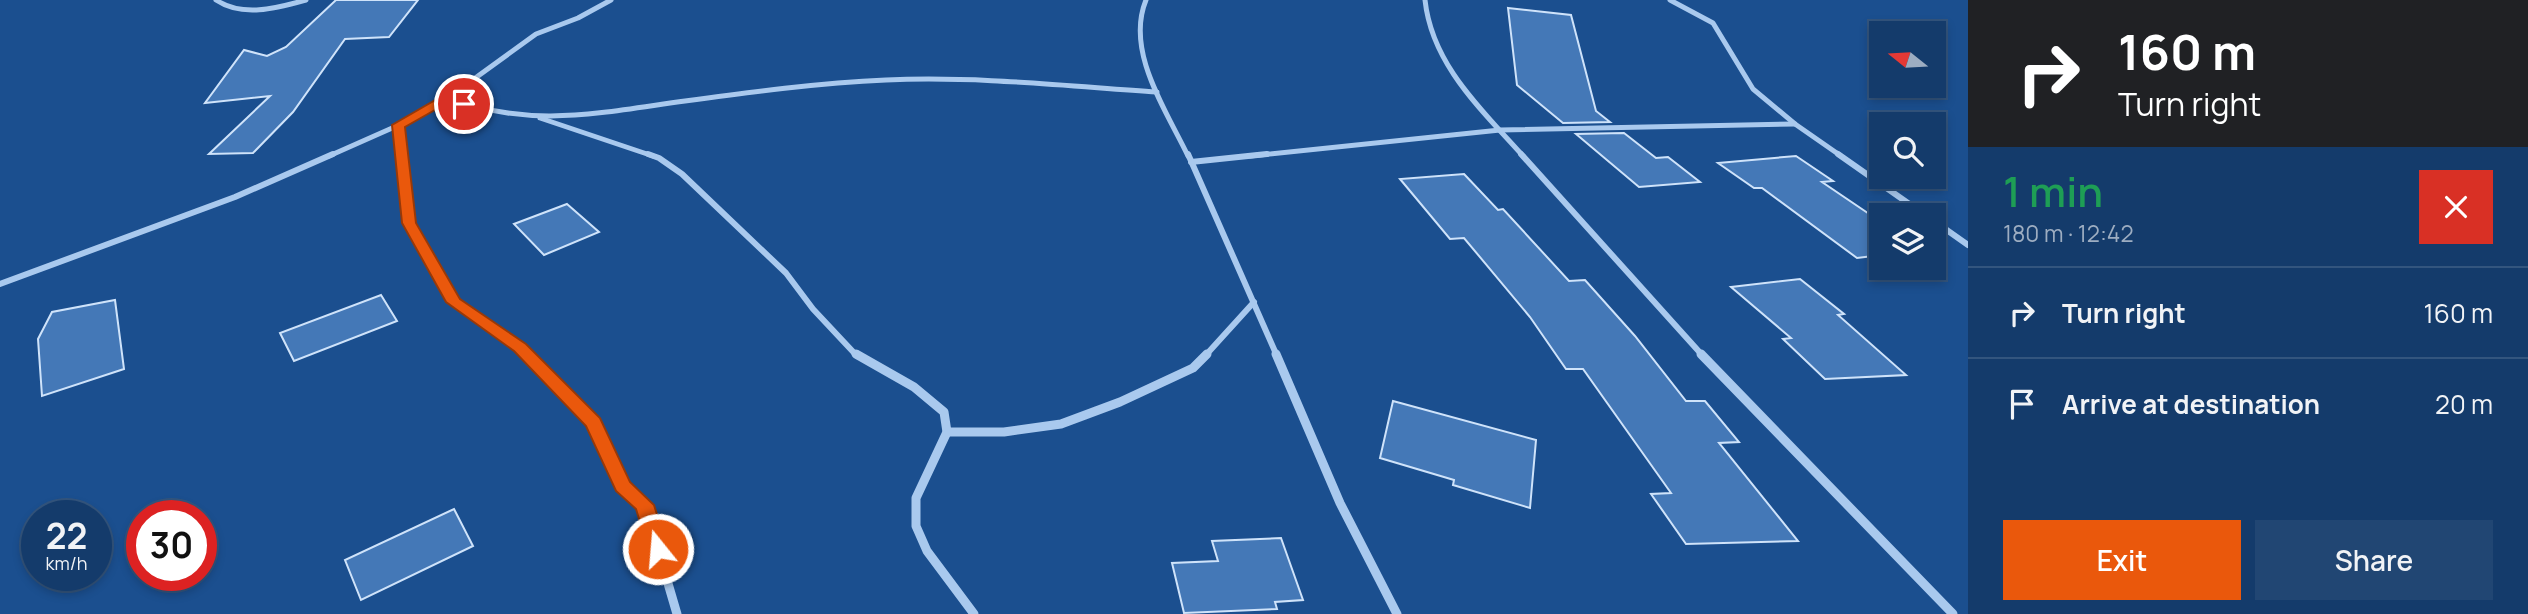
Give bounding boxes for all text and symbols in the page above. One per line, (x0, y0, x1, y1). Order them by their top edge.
text: 160 m (2118, 18, 2256, 85)
north arrow (1869, 21, 1946, 98)
map controls (1869, 21, 1946, 280)
icon: right (2003, 28, 2094, 119)
pin (434, 74, 494, 134)
text: Turn right (2118, 82, 2261, 126)
icon: arrive (445, 85, 483, 123)
button: search (1869, 112, 1946, 189)
text: 1 min (2003, 162, 2103, 220)
button: close (2419, 170, 2493, 244)
button: layers (1869, 203, 1946, 280)
text: 180 m · 12:42 (2003, 217, 2134, 249)
icon: right (2003, 294, 2041, 332)
text: Turn right (2062, 295, 2186, 331)
text: 160 m (2424, 295, 2493, 331)
icon: arrive (2003, 385, 2041, 423)
text: Arrive at destination (2062, 386, 2320, 422)
text: 20 m (2435, 386, 2493, 422)
speed limit sign: 30 (126, 500, 217, 591)
text: 22 (46, 512, 87, 560)
position arrow (621, 512, 695, 586)
button: Exit (2003, 520, 2241, 600)
button: Share (2255, 520, 2493, 600)
text: km/h (46, 551, 87, 575)

